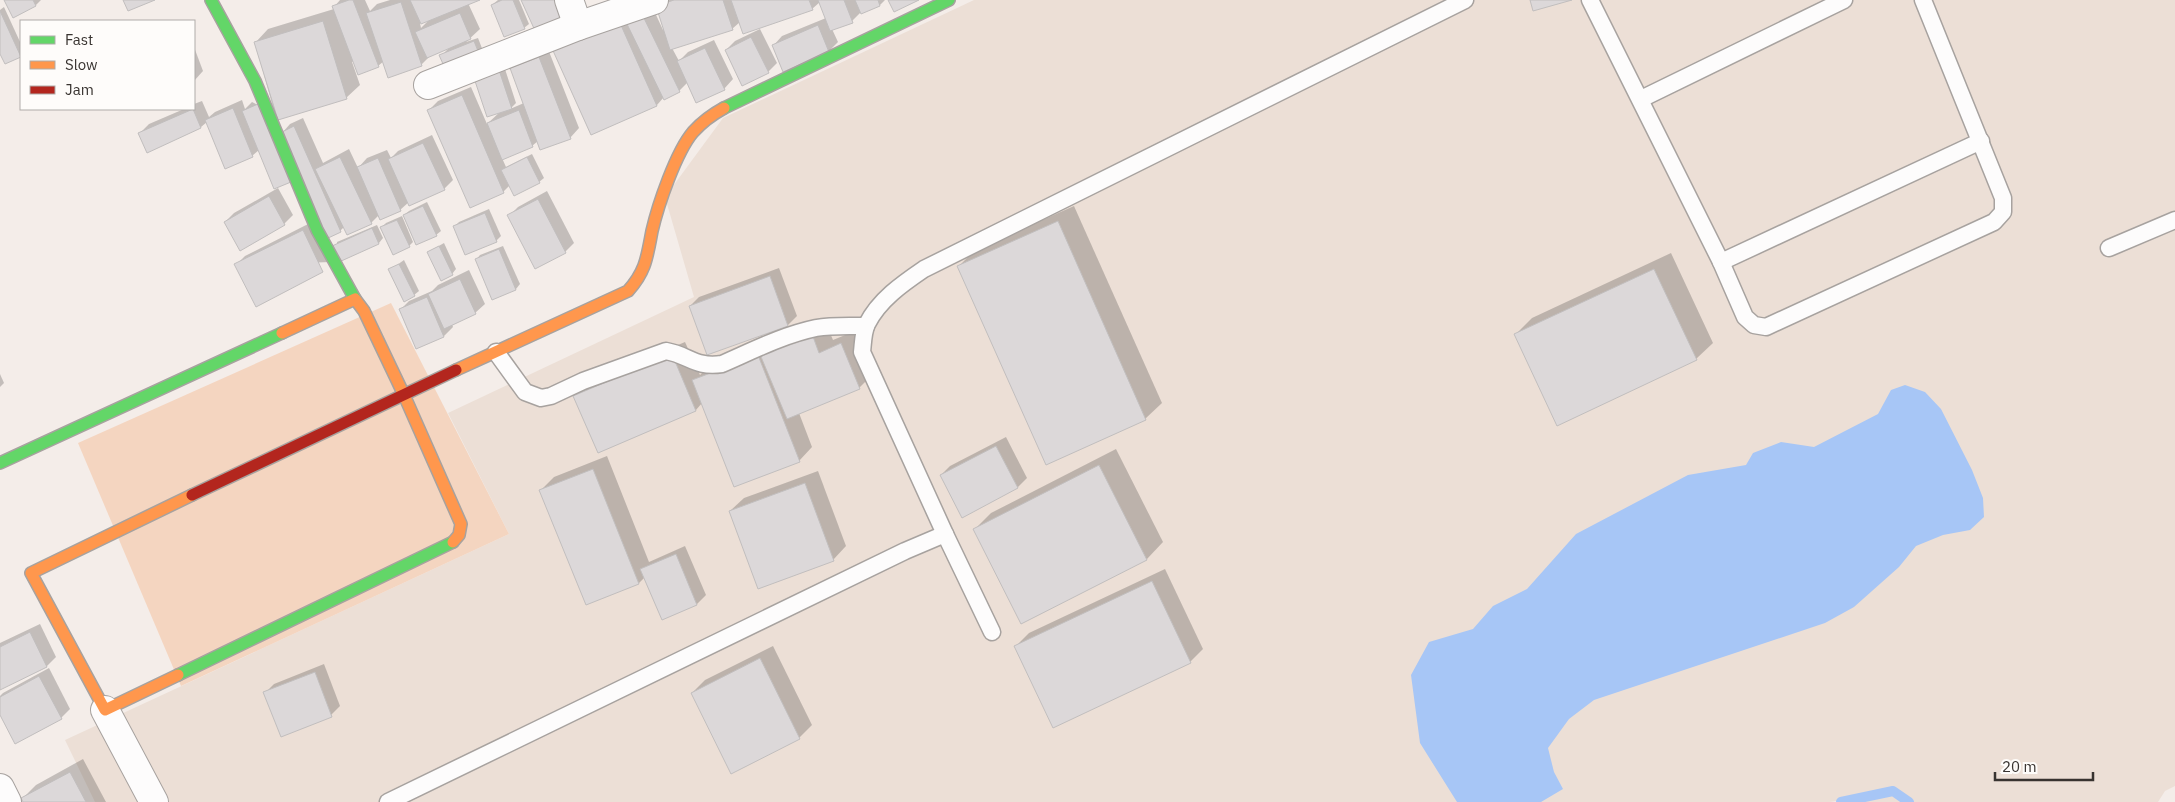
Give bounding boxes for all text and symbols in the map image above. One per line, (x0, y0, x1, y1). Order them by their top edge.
legend (20, 20, 195, 110)
text: Fast (65, 30, 93, 49)
text: Slow (65, 55, 98, 74)
text: Jam (65, 80, 94, 99)
scale bar (1995, 750, 2092, 782)
text: 20 m (2002, 757, 2037, 776)

